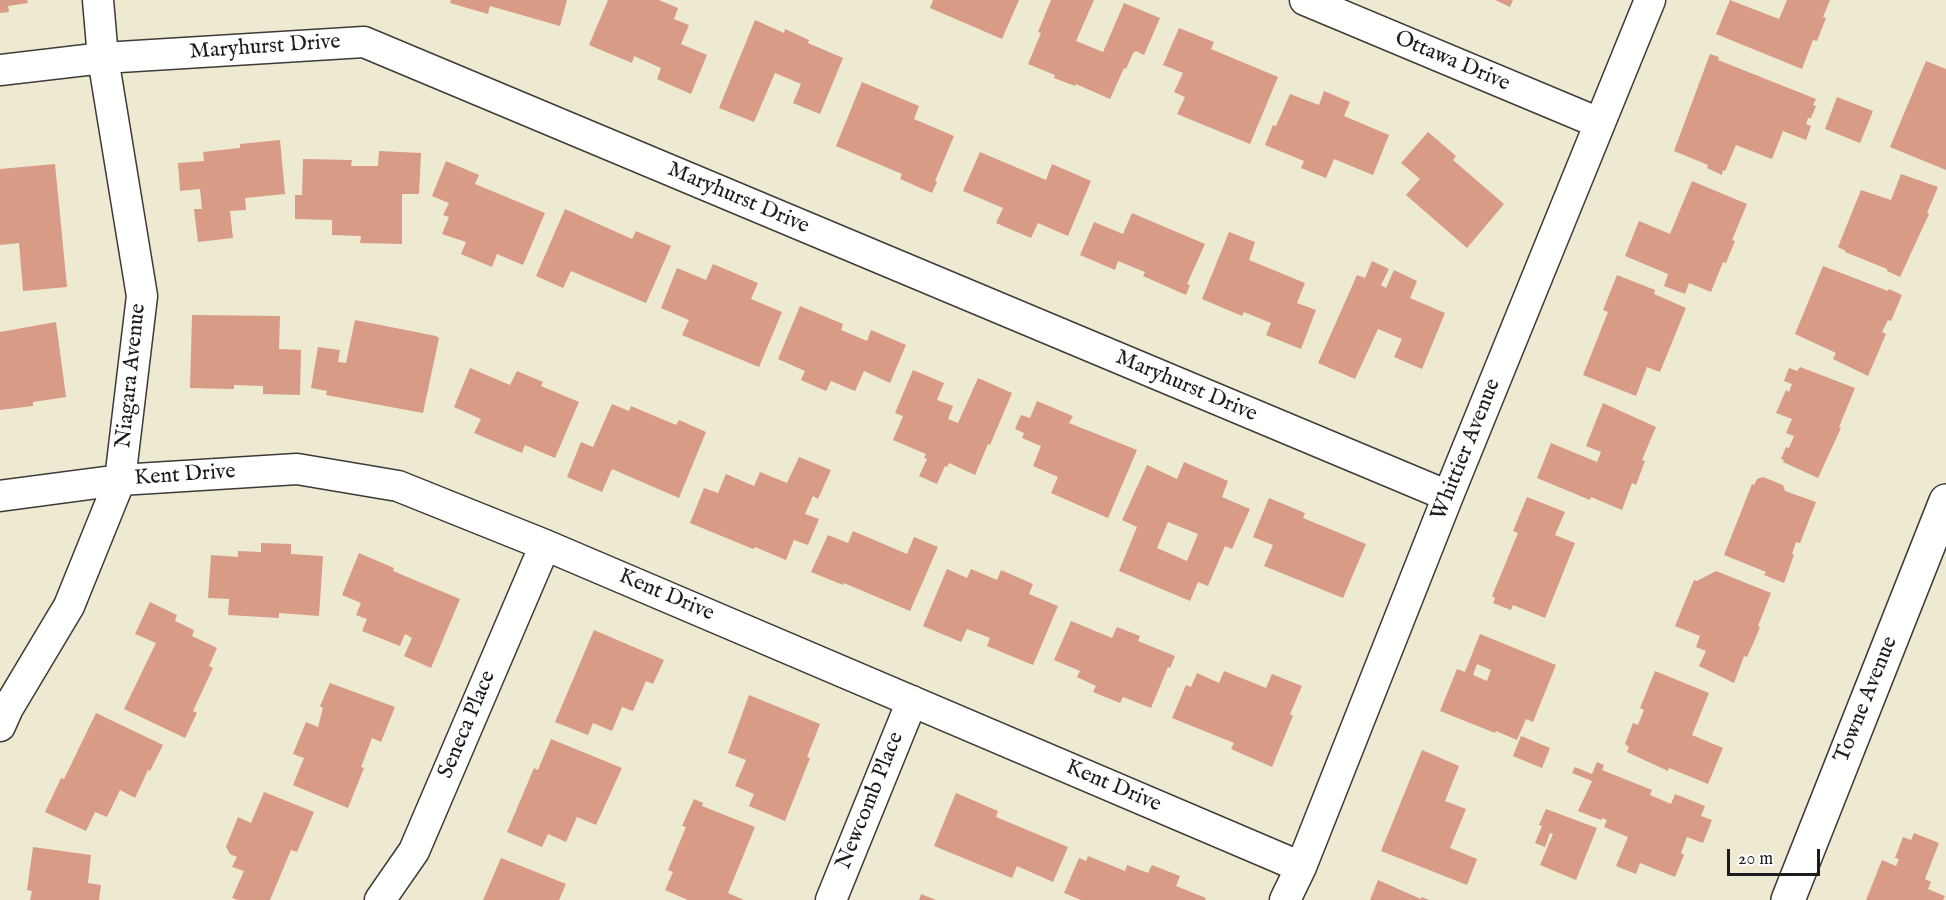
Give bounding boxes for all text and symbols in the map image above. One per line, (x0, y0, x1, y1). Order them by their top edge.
street label: Ottawa Drive (1390, 26, 1514, 98)
street label: Maryhurst Drive (189, 30, 341, 66)
street label: Maryhurst Drive (663, 157, 813, 241)
street label: Niagara Avenue (111, 302, 153, 450)
street label: Maryhurst Drive (1111, 345, 1261, 429)
street label: Whittier Avenue (1427, 375, 1507, 525)
street label: Kent Drive (134, 459, 236, 493)
street label: Kent Drive (614, 564, 718, 628)
street label: Towne Avenue (1830, 633, 1904, 767)
street label: Seneca Place (433, 667, 503, 783)
street label: Newcomb Place (832, 729, 910, 873)
street label: Kent Drive (1061, 755, 1165, 819)
scale bar (1730, 837, 1823, 875)
text: 20 m (1738, 848, 1773, 871)

